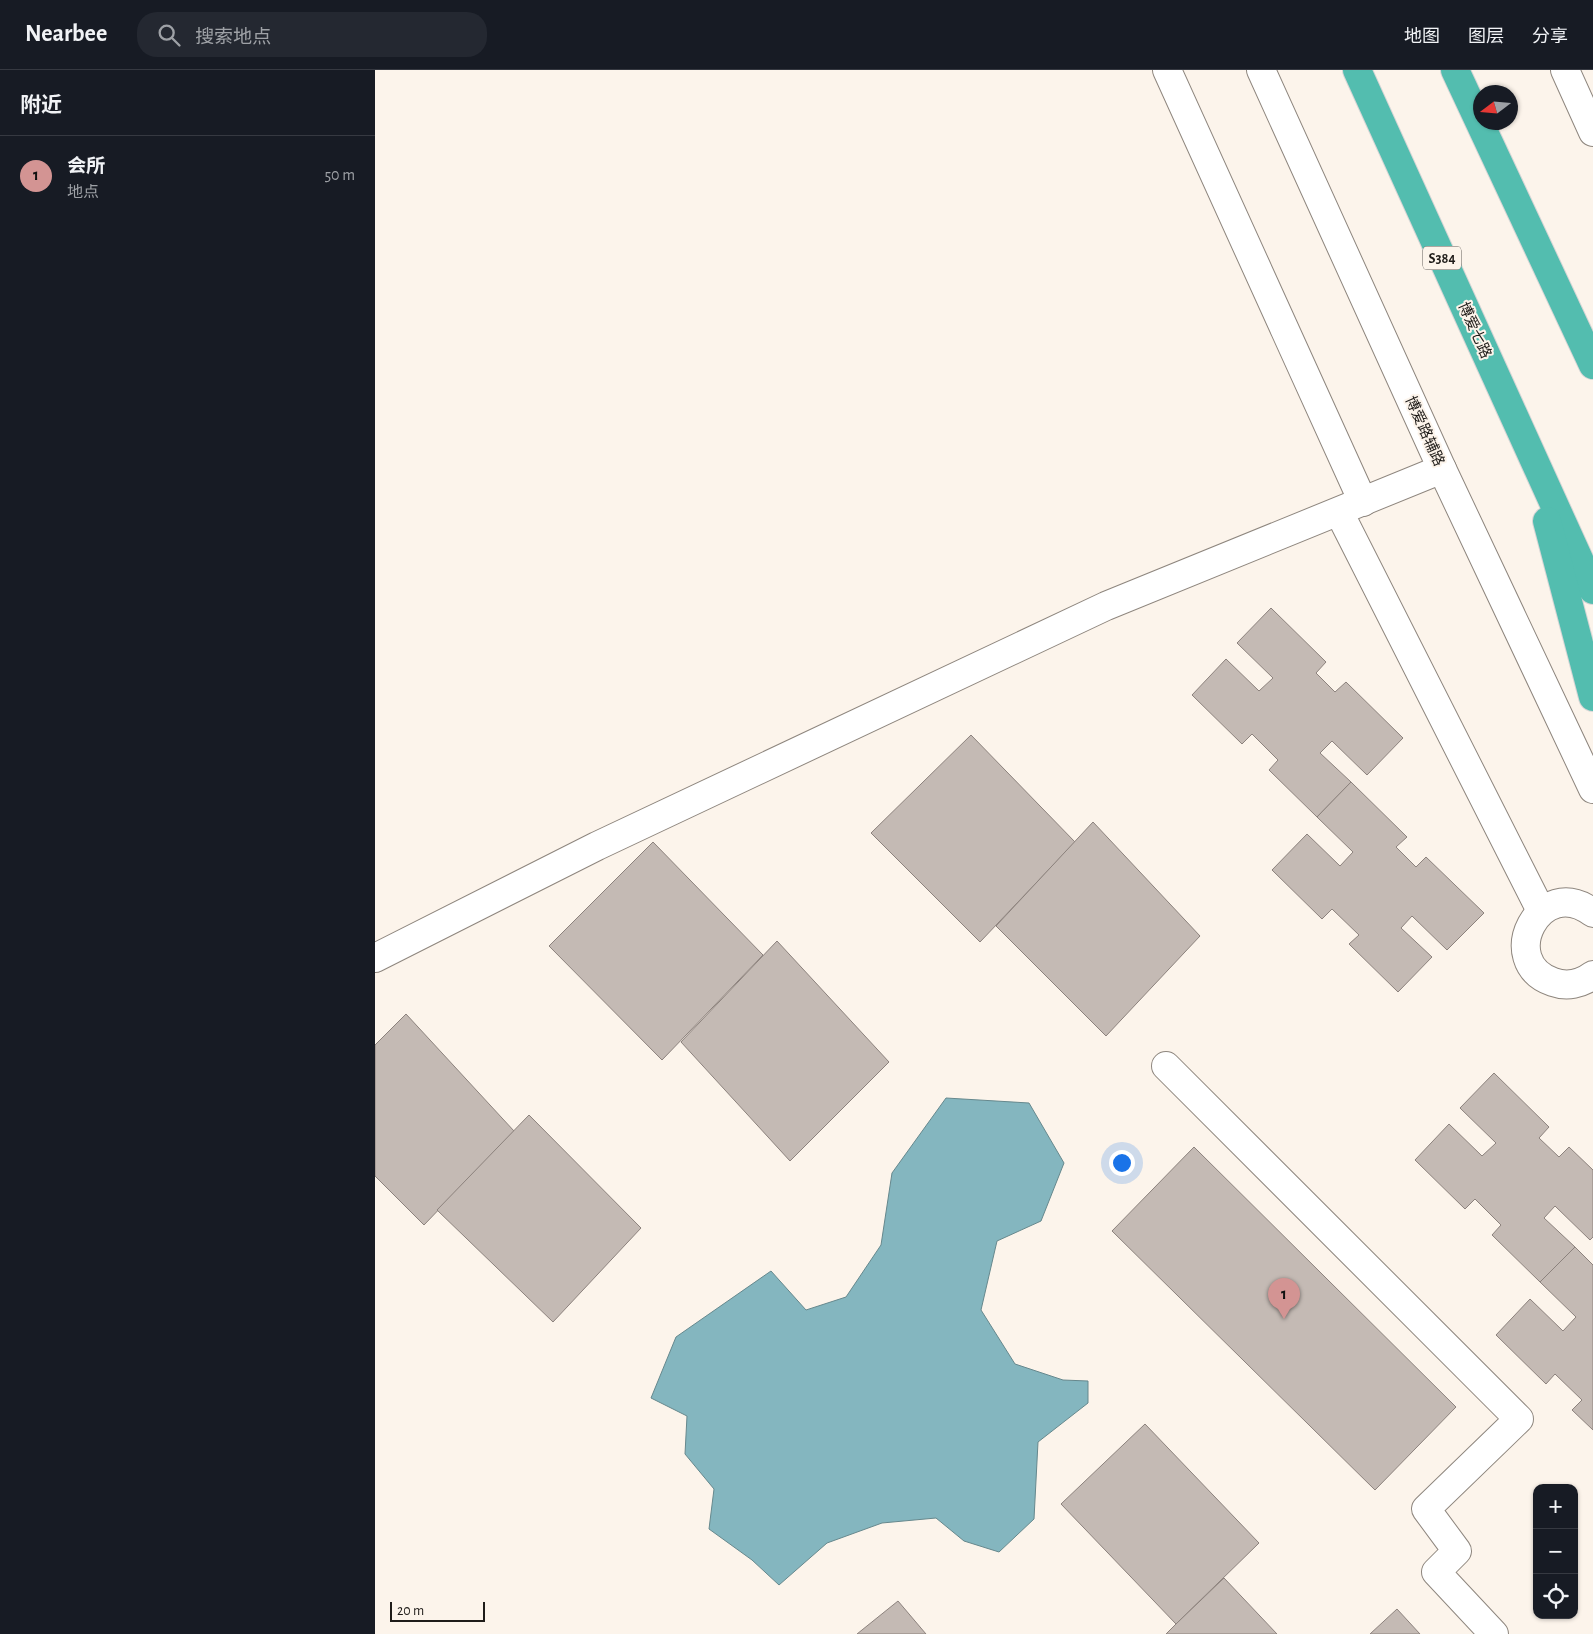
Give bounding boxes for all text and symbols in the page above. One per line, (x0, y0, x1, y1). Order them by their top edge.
search box (137, 12, 487, 57)
icon: search (155, 21, 183, 49)
text: Nearbee (25, 22, 107, 46)
text: 搜索地点 (195, 28, 271, 47)
text: 地图 (1404, 28, 1440, 46)
text: 图层 (1468, 28, 1504, 46)
text: 分享 (1532, 28, 1568, 46)
north arrow (1473, 85, 1518, 130)
text: 附近 (20, 95, 62, 116)
text: 会所 (67, 157, 105, 176)
text: 1 (33, 167, 39, 183)
text: 50 m (324, 167, 355, 183)
text: 地点 (67, 184, 99, 200)
road number: S384 (1423, 247, 1461, 270)
street label: 博爱七路 (1455, 299, 1495, 361)
street label: 博爱路辅路 (1402, 393, 1448, 469)
your location (1109, 1150, 1135, 1176)
pin: 1 (1268, 1278, 1300, 1319)
map controls (1533, 1484, 1578, 1619)
button: + (1533, 1484, 1578, 1529)
button: − (1533, 1529, 1578, 1574)
button: locate (1533, 1574, 1578, 1619)
scale bar (390, 1599, 485, 1622)
text: 20 m (397, 1604, 424, 1618)

